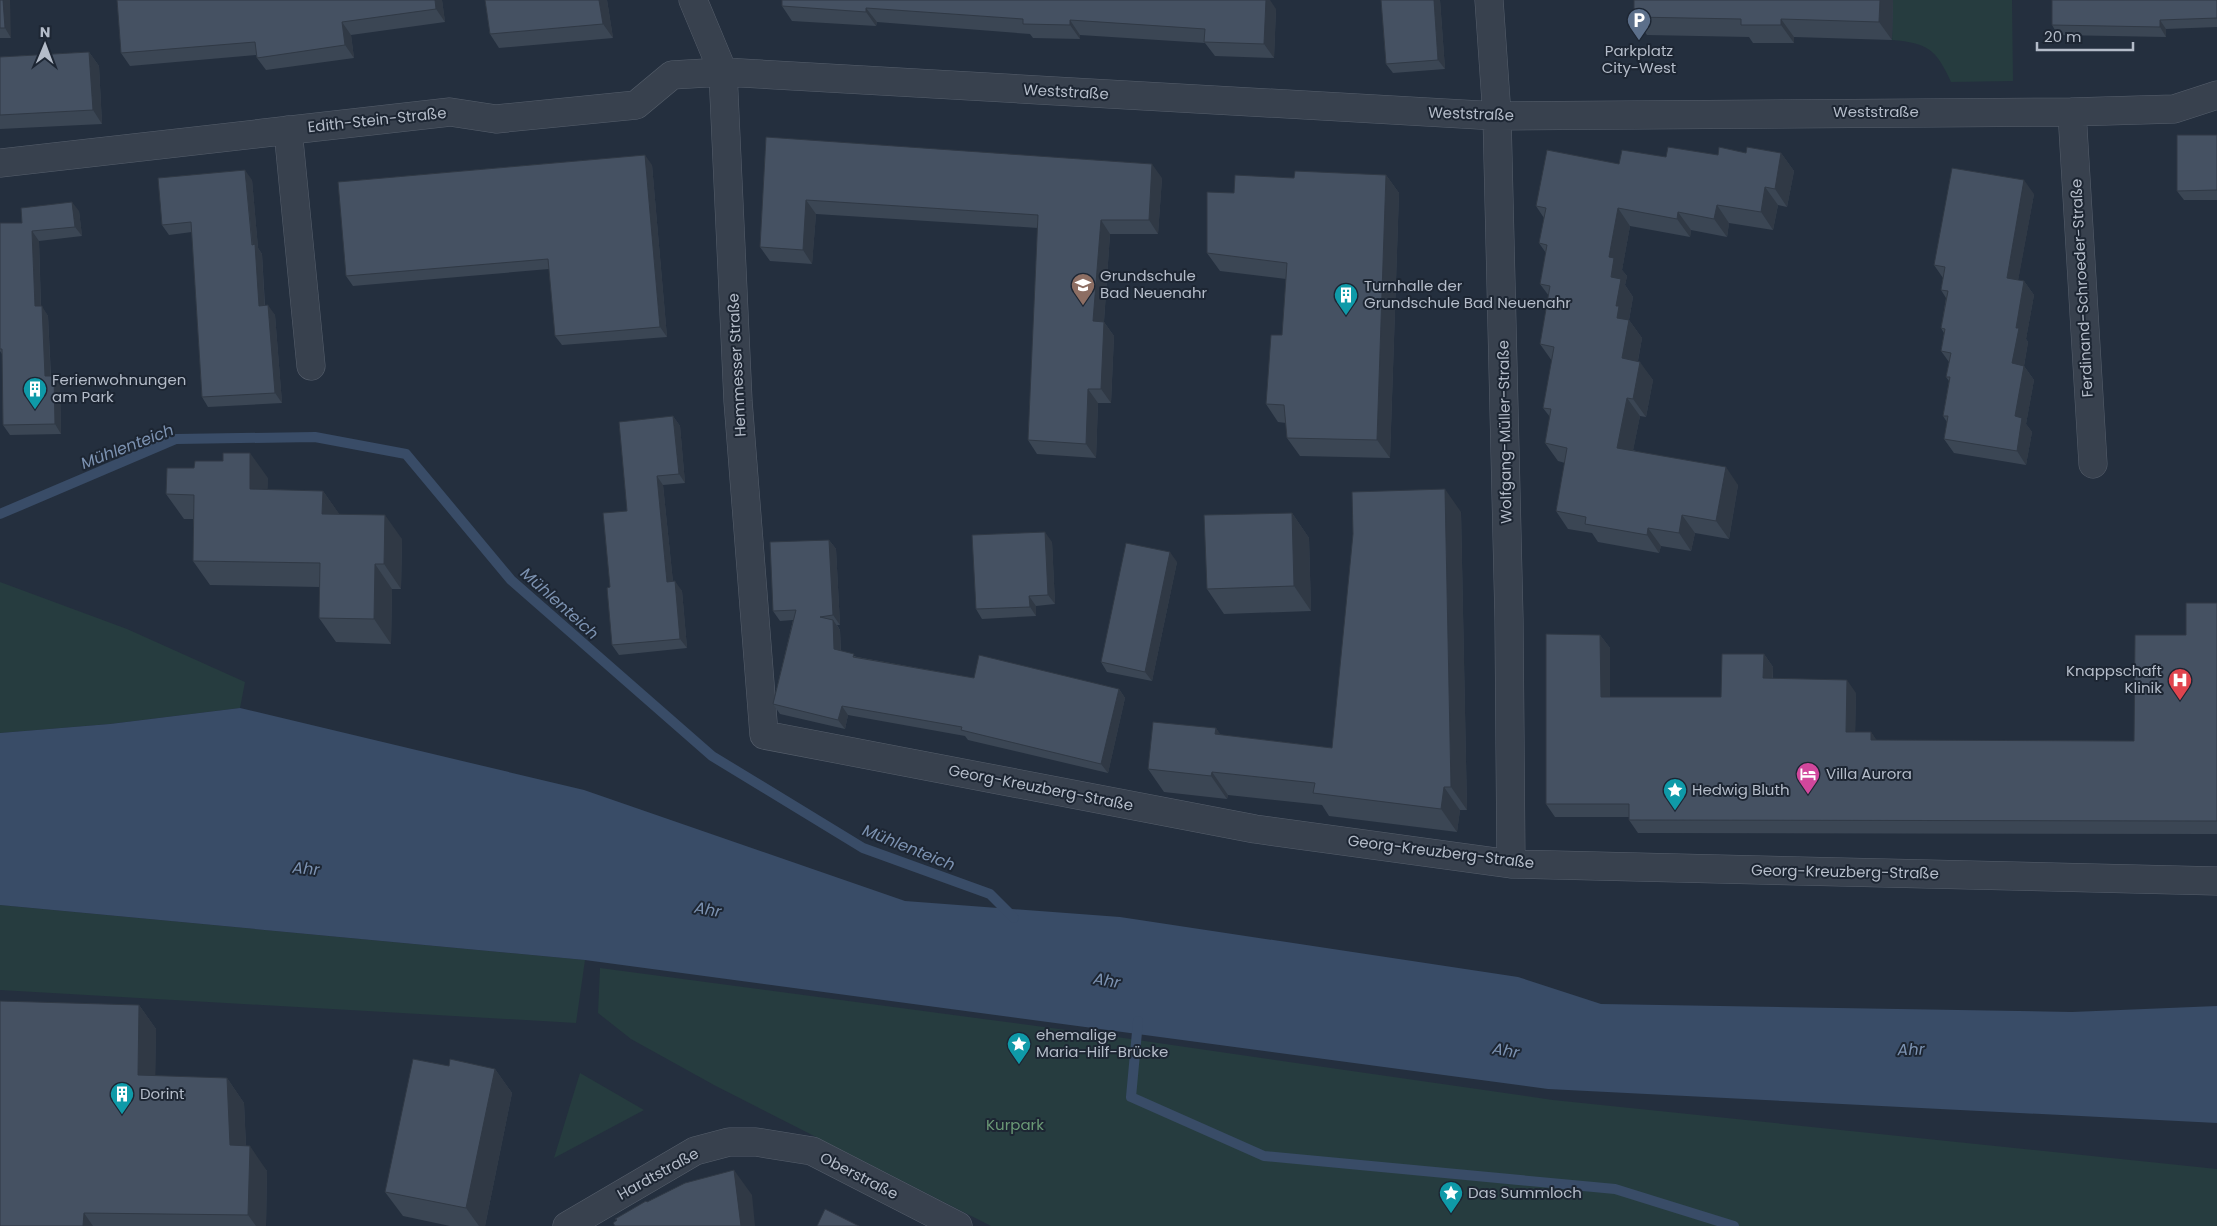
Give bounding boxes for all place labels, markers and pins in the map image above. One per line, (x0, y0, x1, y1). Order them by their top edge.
parking icon: Parkplatz City-West (1626, 7, 1652, 41)
place label: Parkplatz City-West (1602, 40, 1676, 78)
place label: Grundschule Bad Neuenahr (1100, 265, 1208, 303)
school or university icon: Grundschule Bad Neuenahr (1070, 272, 1096, 306)
place label: Turnhalle der Grundschule Bad Neuenahr (1364, 275, 1571, 313)
building icon: Turnhalle der Grundschule Bad Neuenahr (1333, 282, 1359, 316)
place label: Ferienwohnungen am Park (52, 369, 186, 407)
building icon: Ferienwohnungen am Park (22, 376, 48, 410)
place label: Knappschaft Klinik (2066, 660, 2162, 698)
hospital icon: Knappschaft Klinik (2167, 667, 2193, 701)
hotel icon: Villa Aurora (1795, 761, 1821, 795)
place label: Villa Aurora (1826, 763, 1912, 784)
place icon: Hedwig Bluth (1662, 777, 1688, 811)
place label: Hedwig Bluth (1692, 779, 1790, 800)
place label: ehemalige Maria-Hilf-Brücke (1036, 1024, 1168, 1062)
place icon: ehemalige Maria-Hilf-Brücke (1006, 1031, 1032, 1065)
building icon: Dorint (109, 1081, 135, 1115)
place label: Dorint (140, 1083, 185, 1104)
place icon: Das Summloch (1438, 1180, 1464, 1214)
place label: Das Summloch (1468, 1182, 1582, 1203)

